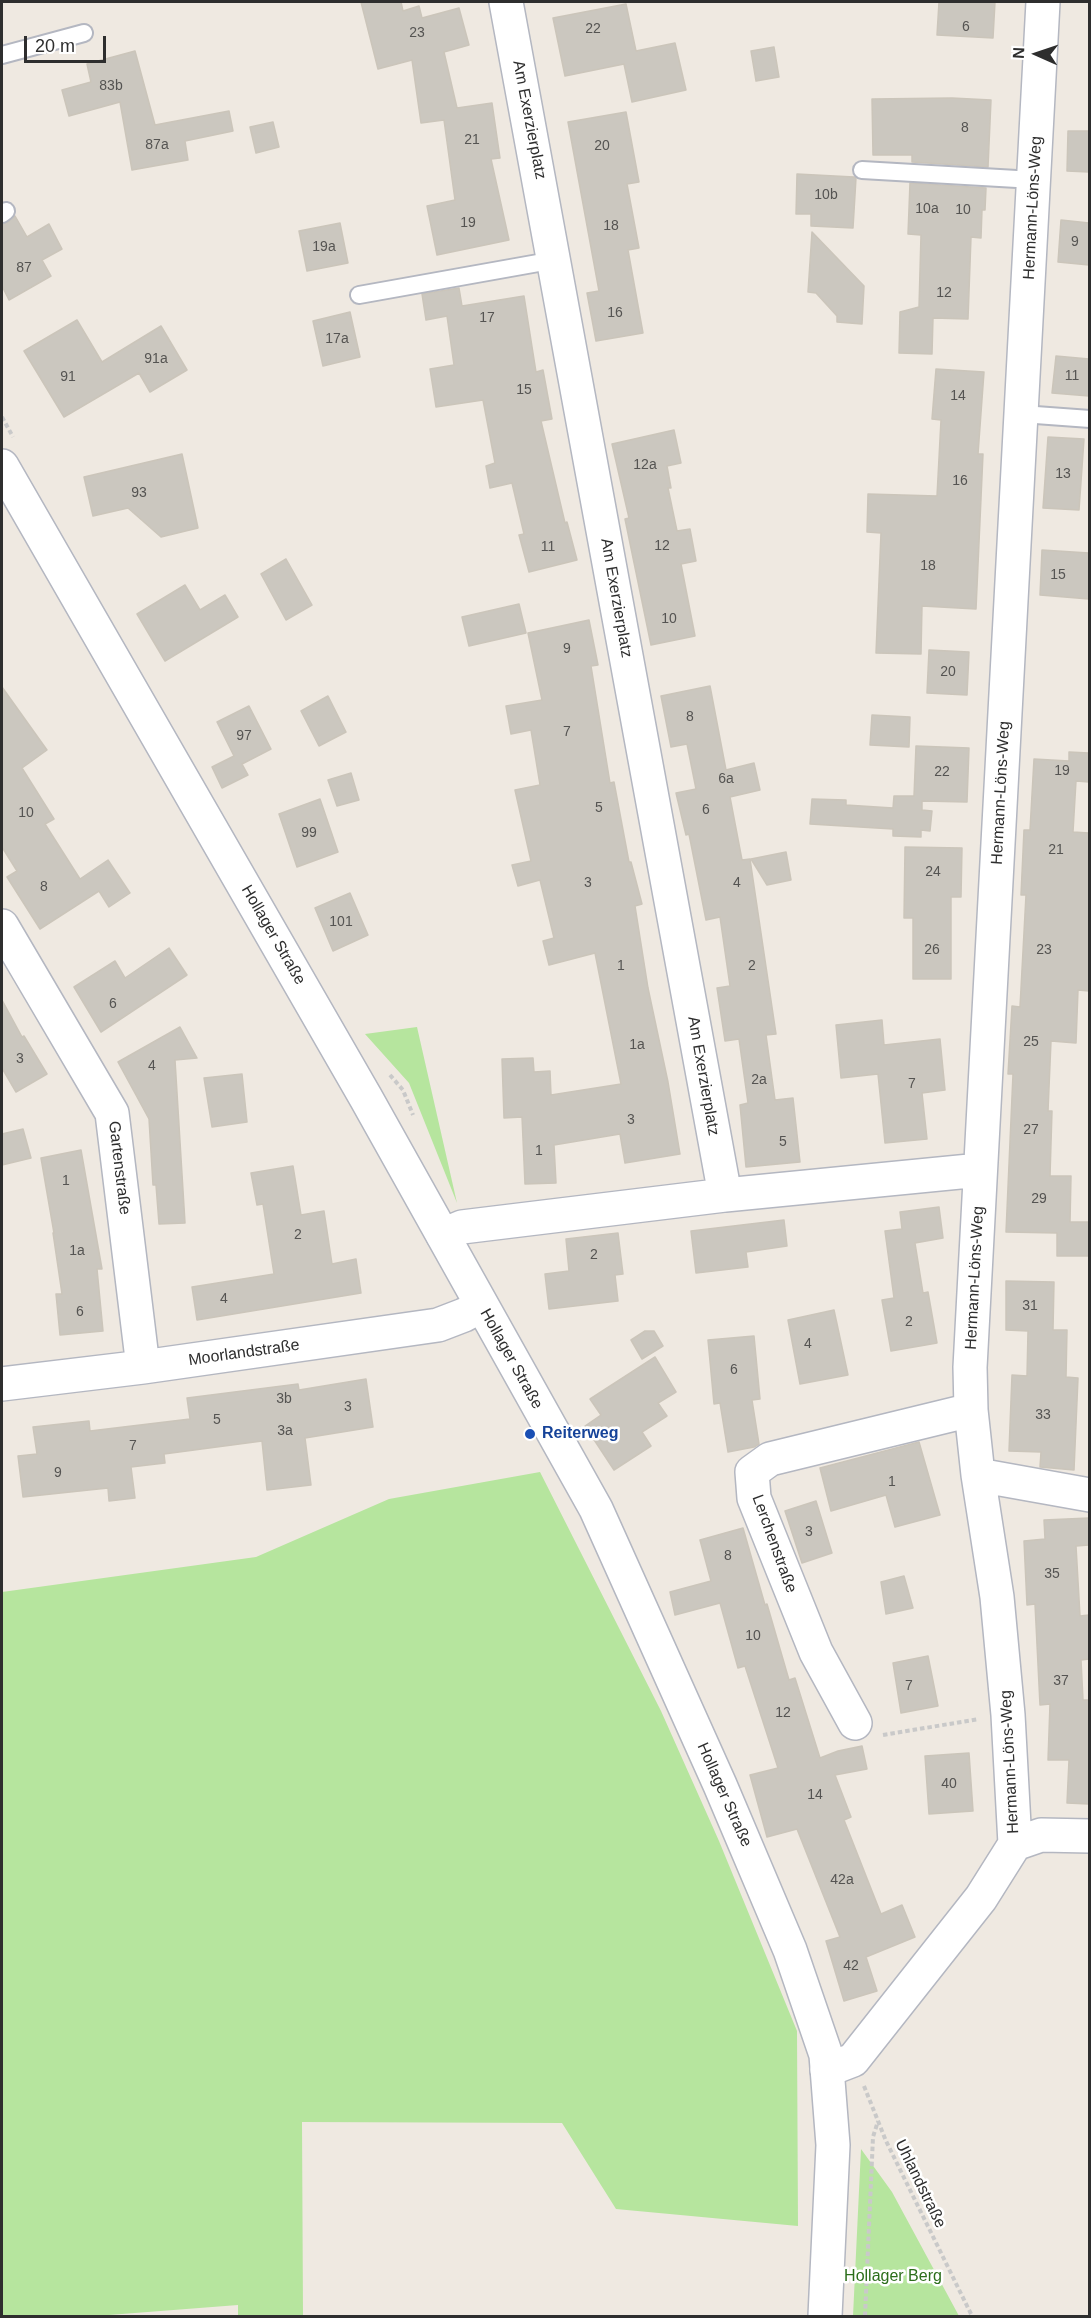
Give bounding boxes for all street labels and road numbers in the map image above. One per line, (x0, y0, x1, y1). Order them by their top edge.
street label: Am Exerzierplatz (508, 59, 550, 181)
street label: Hermann-Löns-Weg (1020, 136, 1046, 280)
street label: Am Exerzierplatz (596, 537, 636, 659)
street label: Hermann-Löns-Weg (988, 721, 1014, 865)
street label: Hollager Straße (237, 882, 309, 988)
street label: Am Exerzierplatz (683, 1015, 723, 1137)
street label: Gartenstraße (104, 1120, 134, 1216)
street label: Hermann-Löns-Weg (962, 1206, 988, 1350)
street label: Hollager Straße (475, 1305, 547, 1413)
street label: Moorlandstraße (187, 1336, 301, 1370)
street label: Lerchenstraße (747, 1492, 801, 1596)
street label: Hermann-Löns-Weg (997, 1690, 1023, 1834)
street label: Hollager Straße (692, 1740, 756, 1850)
street label: Uhlandstraße (890, 2137, 950, 2231)

